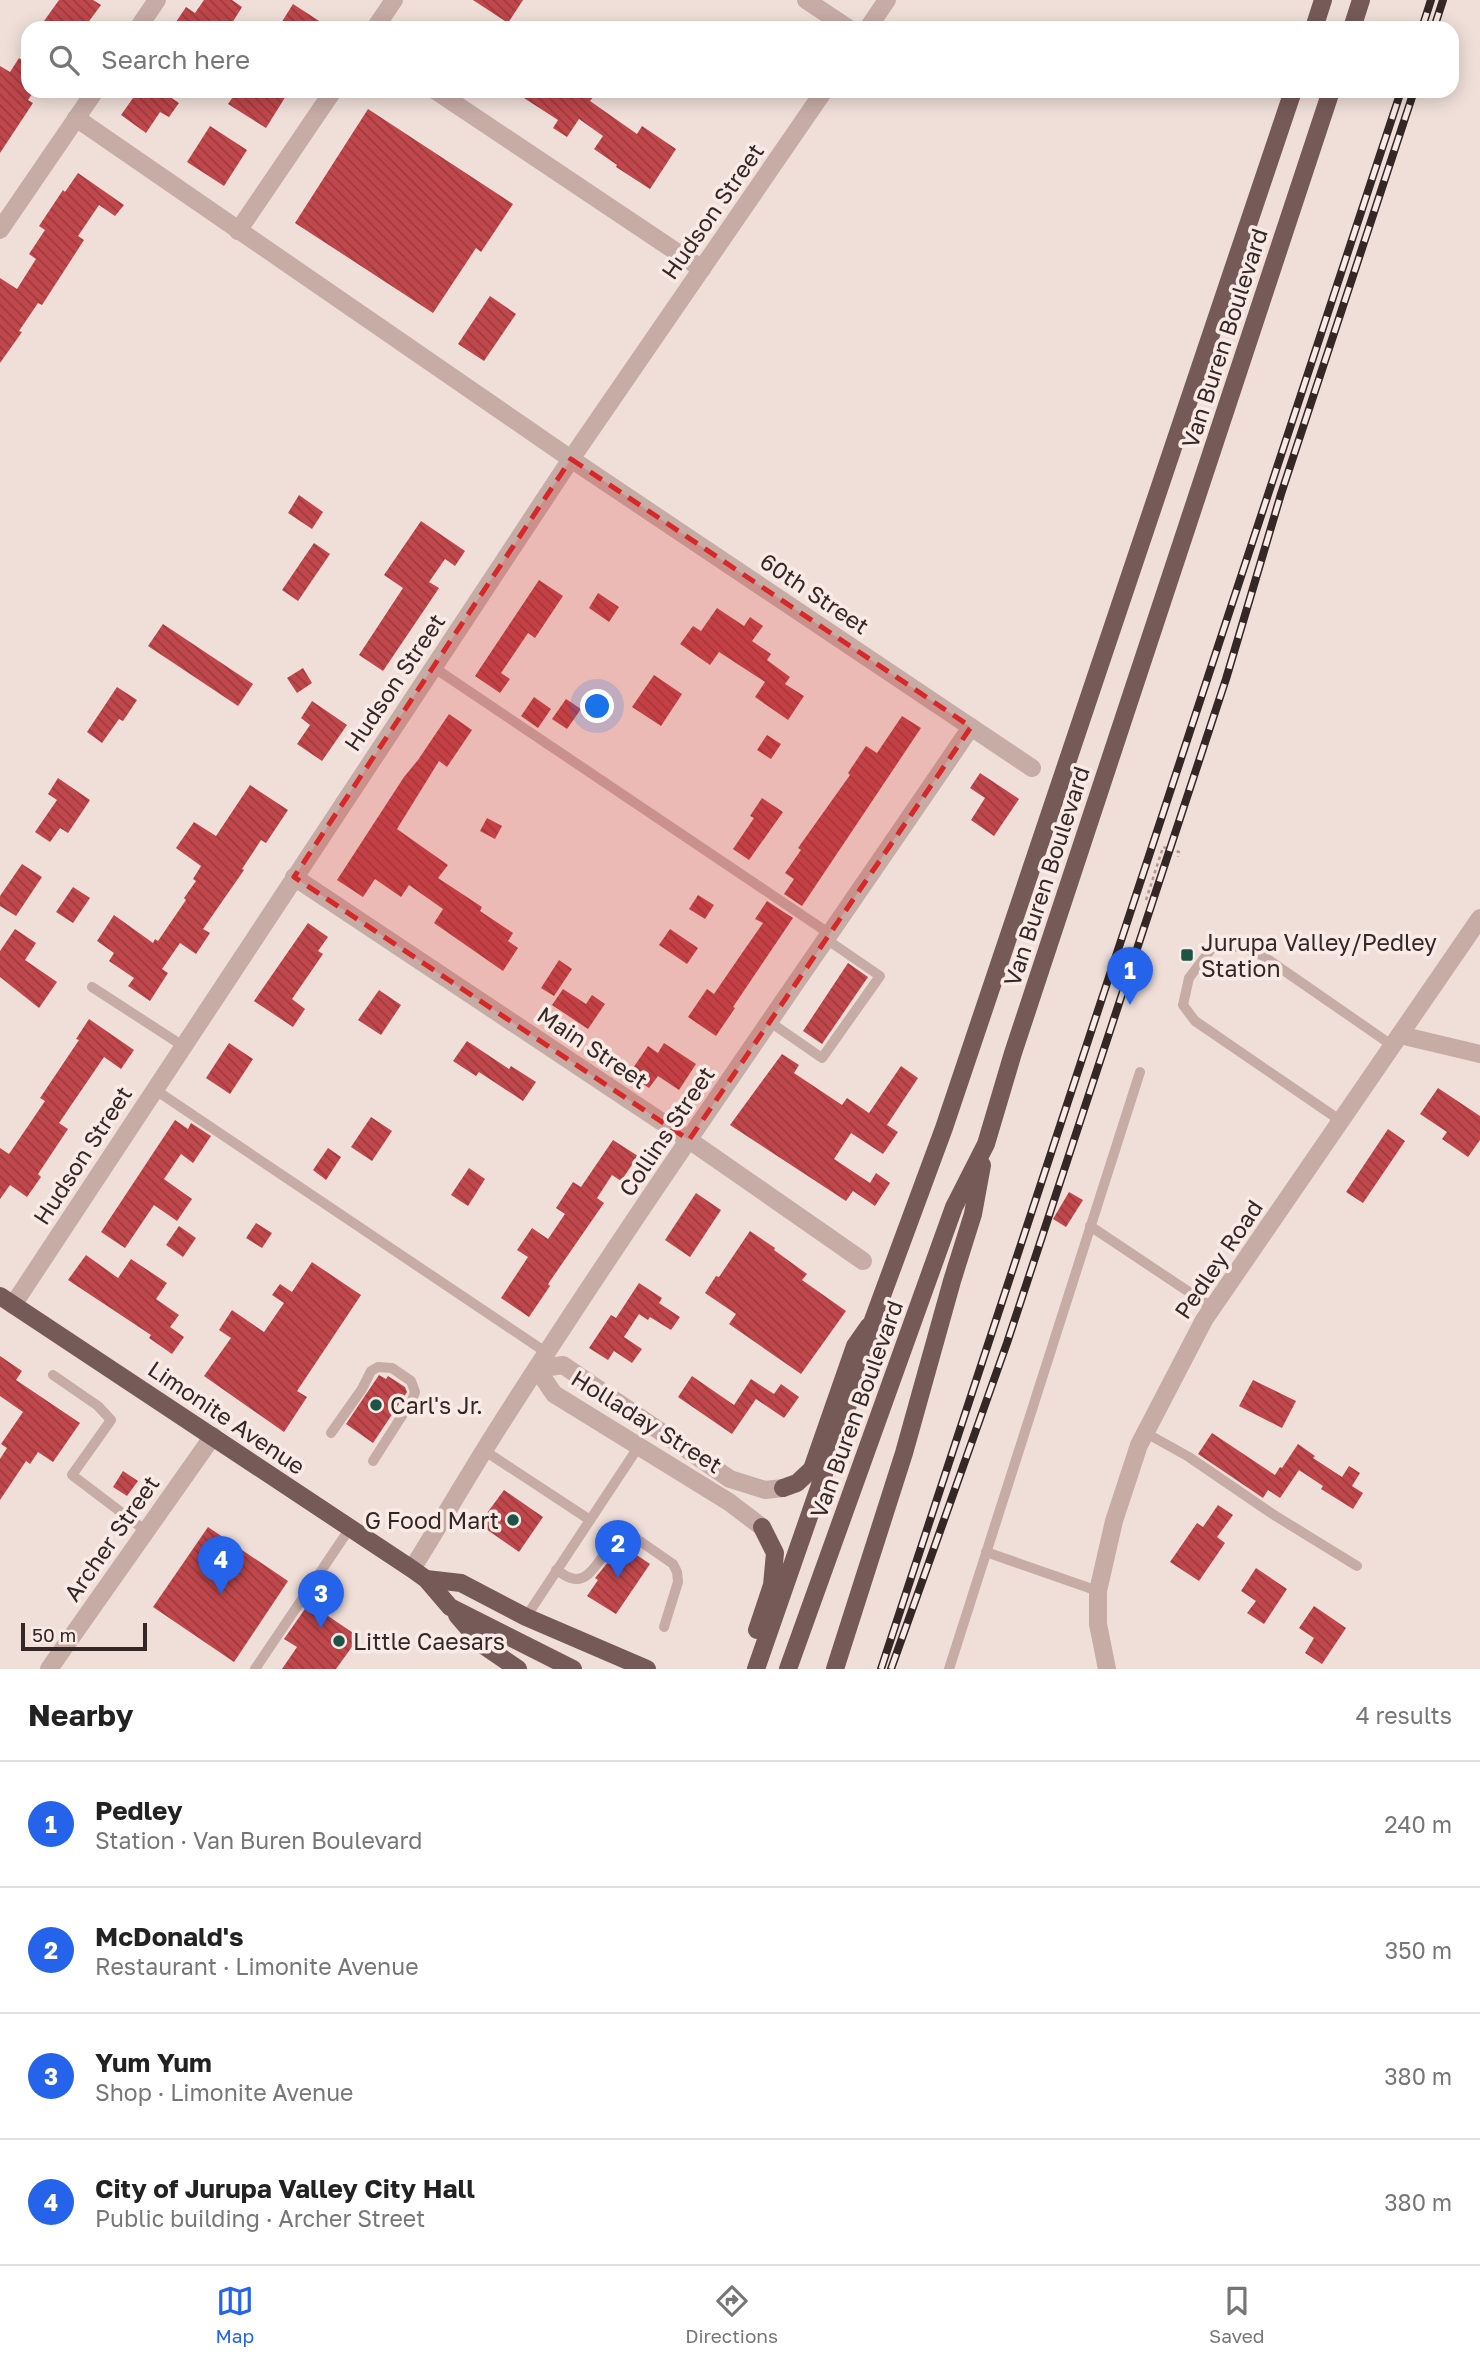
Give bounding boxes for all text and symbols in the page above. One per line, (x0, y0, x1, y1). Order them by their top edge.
search box (21, 21, 1459, 98)
icon: search (45, 41, 83, 79)
text: Search here (101, 44, 250, 75)
street label: Hudson Street (655, 138, 769, 284)
street label: Van Buren Boulevard (1175, 225, 1273, 451)
street label: 60th Street (755, 546, 875, 640)
street label: Hudson Street (338, 608, 450, 756)
your location (580, 689, 614, 723)
street label: Van Buren Boulevard (997, 763, 1095, 989)
place label: Jurupa Valley/Pedley Station (1201, 928, 1437, 982)
pin: 1 (1107, 947, 1153, 1005)
marker: Jurupa Valley/Pedley Station (1179, 947, 1195, 963)
street label: Main Street (533, 1000, 653, 1094)
street label: Collins Street (612, 1061, 720, 1201)
street label: Hudson Street (27, 1080, 137, 1230)
street label: Pedley Road (1168, 1194, 1268, 1324)
street label: Van Buren Boulevard (804, 1296, 908, 1522)
street label: Limonite Avenue (143, 1354, 311, 1480)
street label: Holladay Street (566, 1363, 728, 1479)
place label: Carl's Jr. (390, 1391, 483, 1419)
marker: Carl's Jr. (368, 1397, 384, 1413)
street label: Archer Street (57, 1470, 165, 1606)
place label: G Food Mart (365, 1506, 499, 1534)
marker: G Food Mart (505, 1512, 521, 1528)
pin: 2 (595, 1520, 641, 1578)
pin: 4 (198, 1536, 244, 1594)
pin: 3 (298, 1570, 344, 1628)
scale bar (21, 1620, 147, 1652)
text: 50 m (32, 1623, 76, 1646)
place label: Little Caesars (353, 1627, 505, 1655)
marker: Little Caesars (331, 1633, 347, 1649)
text: Nearby (28, 1697, 133, 1733)
text: 4 results (1356, 1701, 1452, 1729)
text: Pedley (95, 1795, 183, 1826)
text: 1 (45, 1810, 57, 1838)
text: 240 m (1384, 1810, 1452, 1838)
text: Station · Van Buren Boulevard (95, 1826, 422, 1854)
text: McDonald's (95, 1921, 243, 1952)
text: 2 (44, 1936, 58, 1964)
text: 350 m (1385, 1936, 1452, 1964)
text: Restaurant · Limonite Avenue (95, 1952, 419, 1980)
text: Yum Yum (95, 2047, 212, 2078)
text: 3 (44, 2062, 58, 2090)
text: 380 m (1384, 2062, 1452, 2090)
text: Shop · Limonite Avenue (95, 2078, 353, 2106)
text: City of Jurupa Valley City Hall (95, 2173, 475, 2204)
text: 4 (44, 2188, 58, 2216)
text: 380 m (1384, 2188, 1452, 2216)
text: Public building · Archer Street (95, 2204, 425, 2232)
tab: Map (215, 2282, 254, 2347)
tab: Directions (685, 2282, 778, 2347)
tab: Saved (1209, 2282, 1265, 2347)

